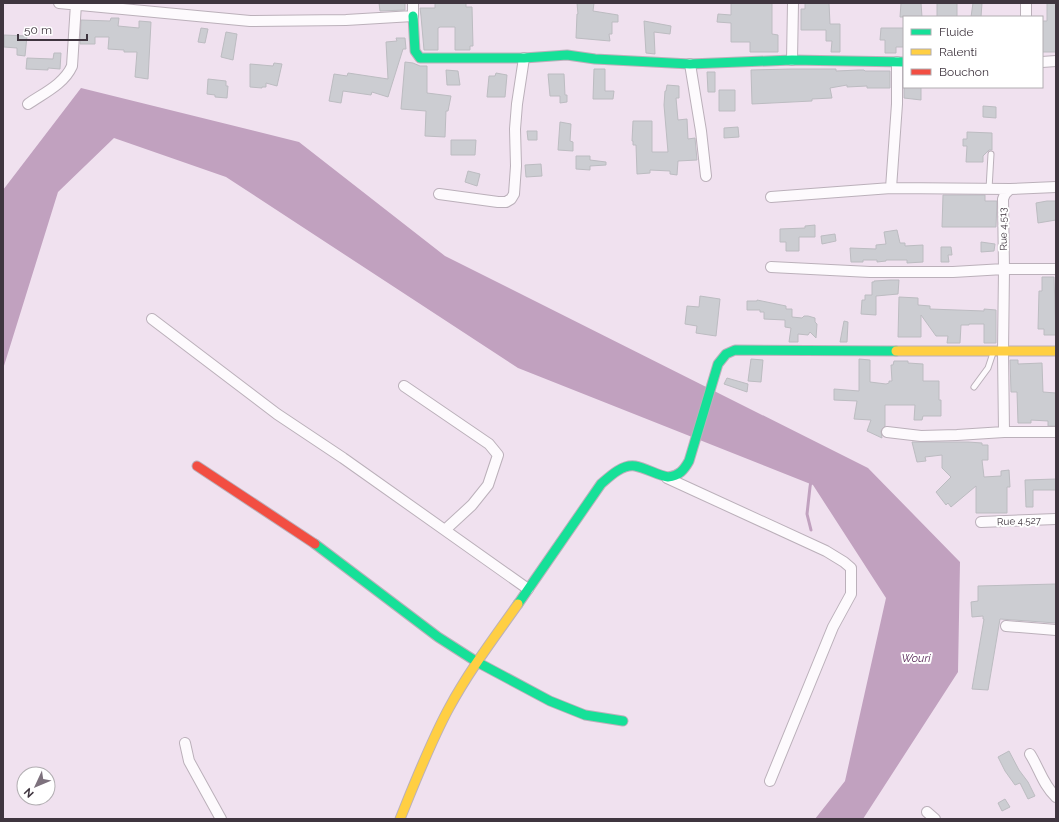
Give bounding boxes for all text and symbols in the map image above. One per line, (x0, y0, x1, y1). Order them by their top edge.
scale bar (18, 16, 87, 42)
legend (903, 16, 1043, 88)
text: 50 m (24, 23, 52, 37)
text: Fluide (939, 25, 974, 39)
text: Ralenti (939, 45, 977, 59)
text: Bouchon (939, 65, 989, 79)
street label: Rue 4.513 (997, 207, 1009, 251)
street label: Rue 4.527 (997, 515, 1042, 527)
water label: Wouri (902, 652, 931, 665)
north arrow (16, 766, 56, 806)
text: N (22, 785, 37, 800)

